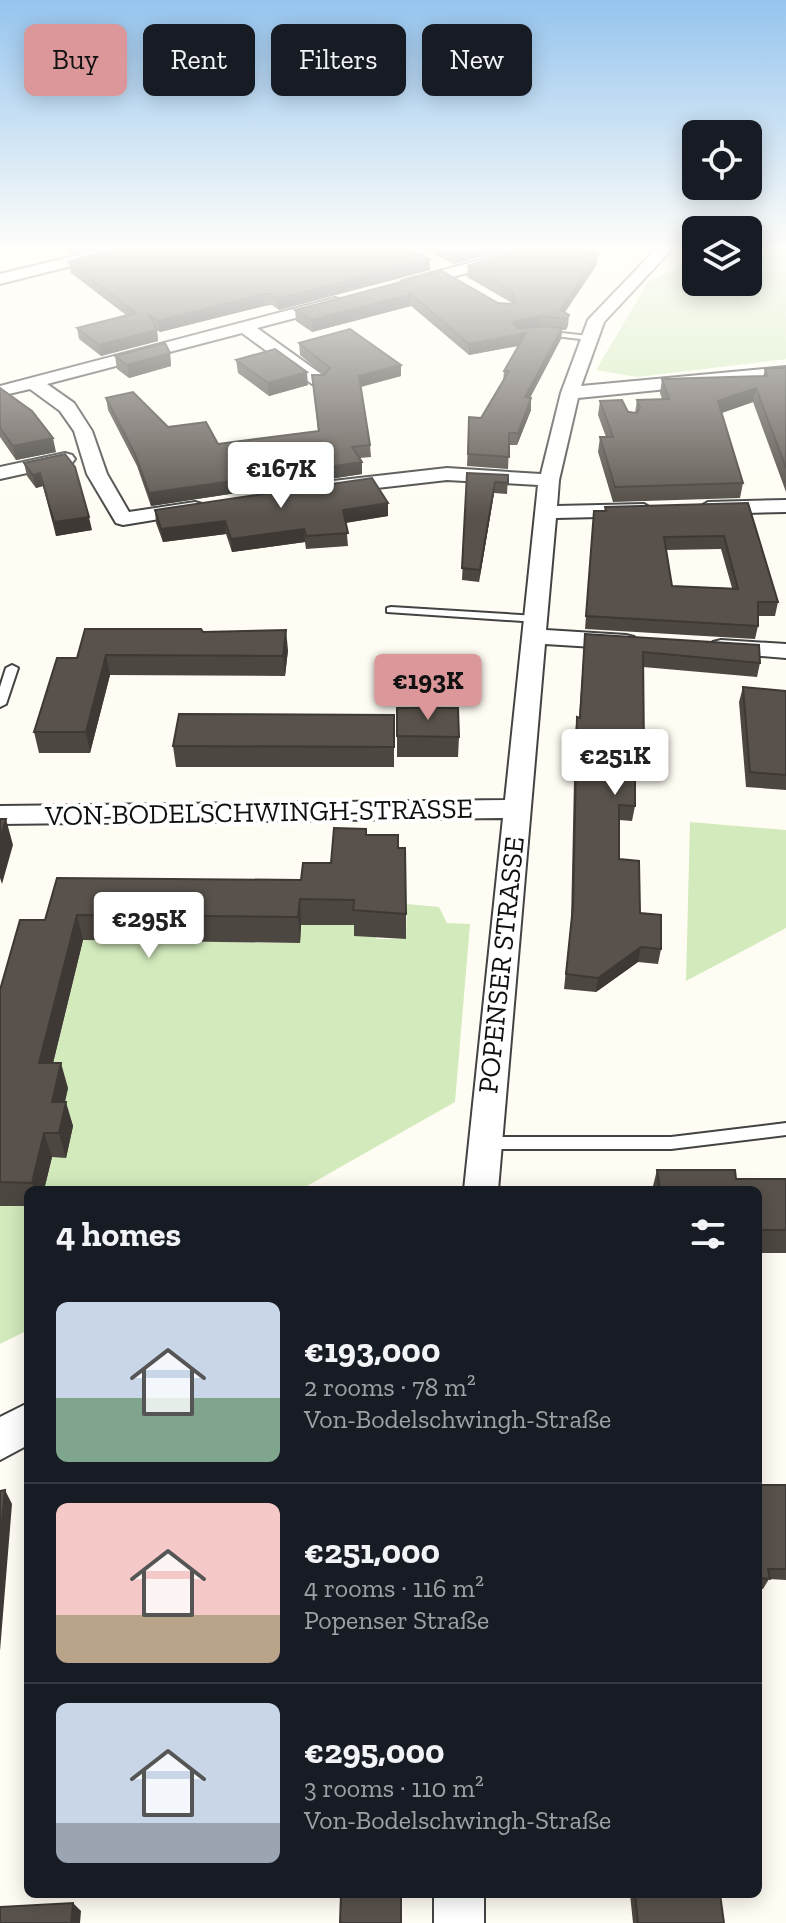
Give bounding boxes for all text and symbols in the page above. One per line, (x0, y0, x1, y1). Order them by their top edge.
chip: Buy (24, 24, 127, 96)
chip: Rent (143, 24, 255, 96)
chip: Filters (271, 24, 406, 96)
chip: New (422, 24, 532, 96)
map controls (682, 120, 762, 296)
button: locate (682, 120, 762, 200)
button: layers (682, 216, 762, 296)
pin: €167K (225, 442, 337, 510)
text: €167K (246, 452, 316, 484)
pin: €193K (372, 654, 484, 722)
text: €193K (392, 664, 464, 696)
pin: €251K (559, 729, 671, 797)
text: €251K (580, 739, 650, 771)
street label: VON-BODELSCHWINGH-STRASSE (44, 792, 473, 832)
street label: POPENSER STRASSE (471, 835, 531, 1095)
pin: €295K (93, 892, 205, 960)
text: €295K (112, 902, 186, 934)
icon: filters (686, 1212, 730, 1256)
text: 4 homes (56, 1214, 181, 1255)
text: €193,000 (304, 1330, 440, 1371)
icon: home (120, 1334, 216, 1430)
text: 2 rooms · 78 m² (304, 1371, 476, 1403)
text: Von-Bodelschwingh-Straße (304, 1403, 611, 1435)
text: €251,000 (304, 1531, 440, 1572)
icon: home (120, 1535, 216, 1631)
text: 4 rooms · 116 m² (304, 1572, 484, 1604)
text: Popenser Straße (304, 1604, 489, 1636)
text: €295,000 (304, 1731, 445, 1772)
icon: home (120, 1735, 216, 1831)
text: 3 rooms · 110 m² (304, 1772, 484, 1804)
text: Von-Bodelschwingh-Straße (304, 1804, 611, 1836)

